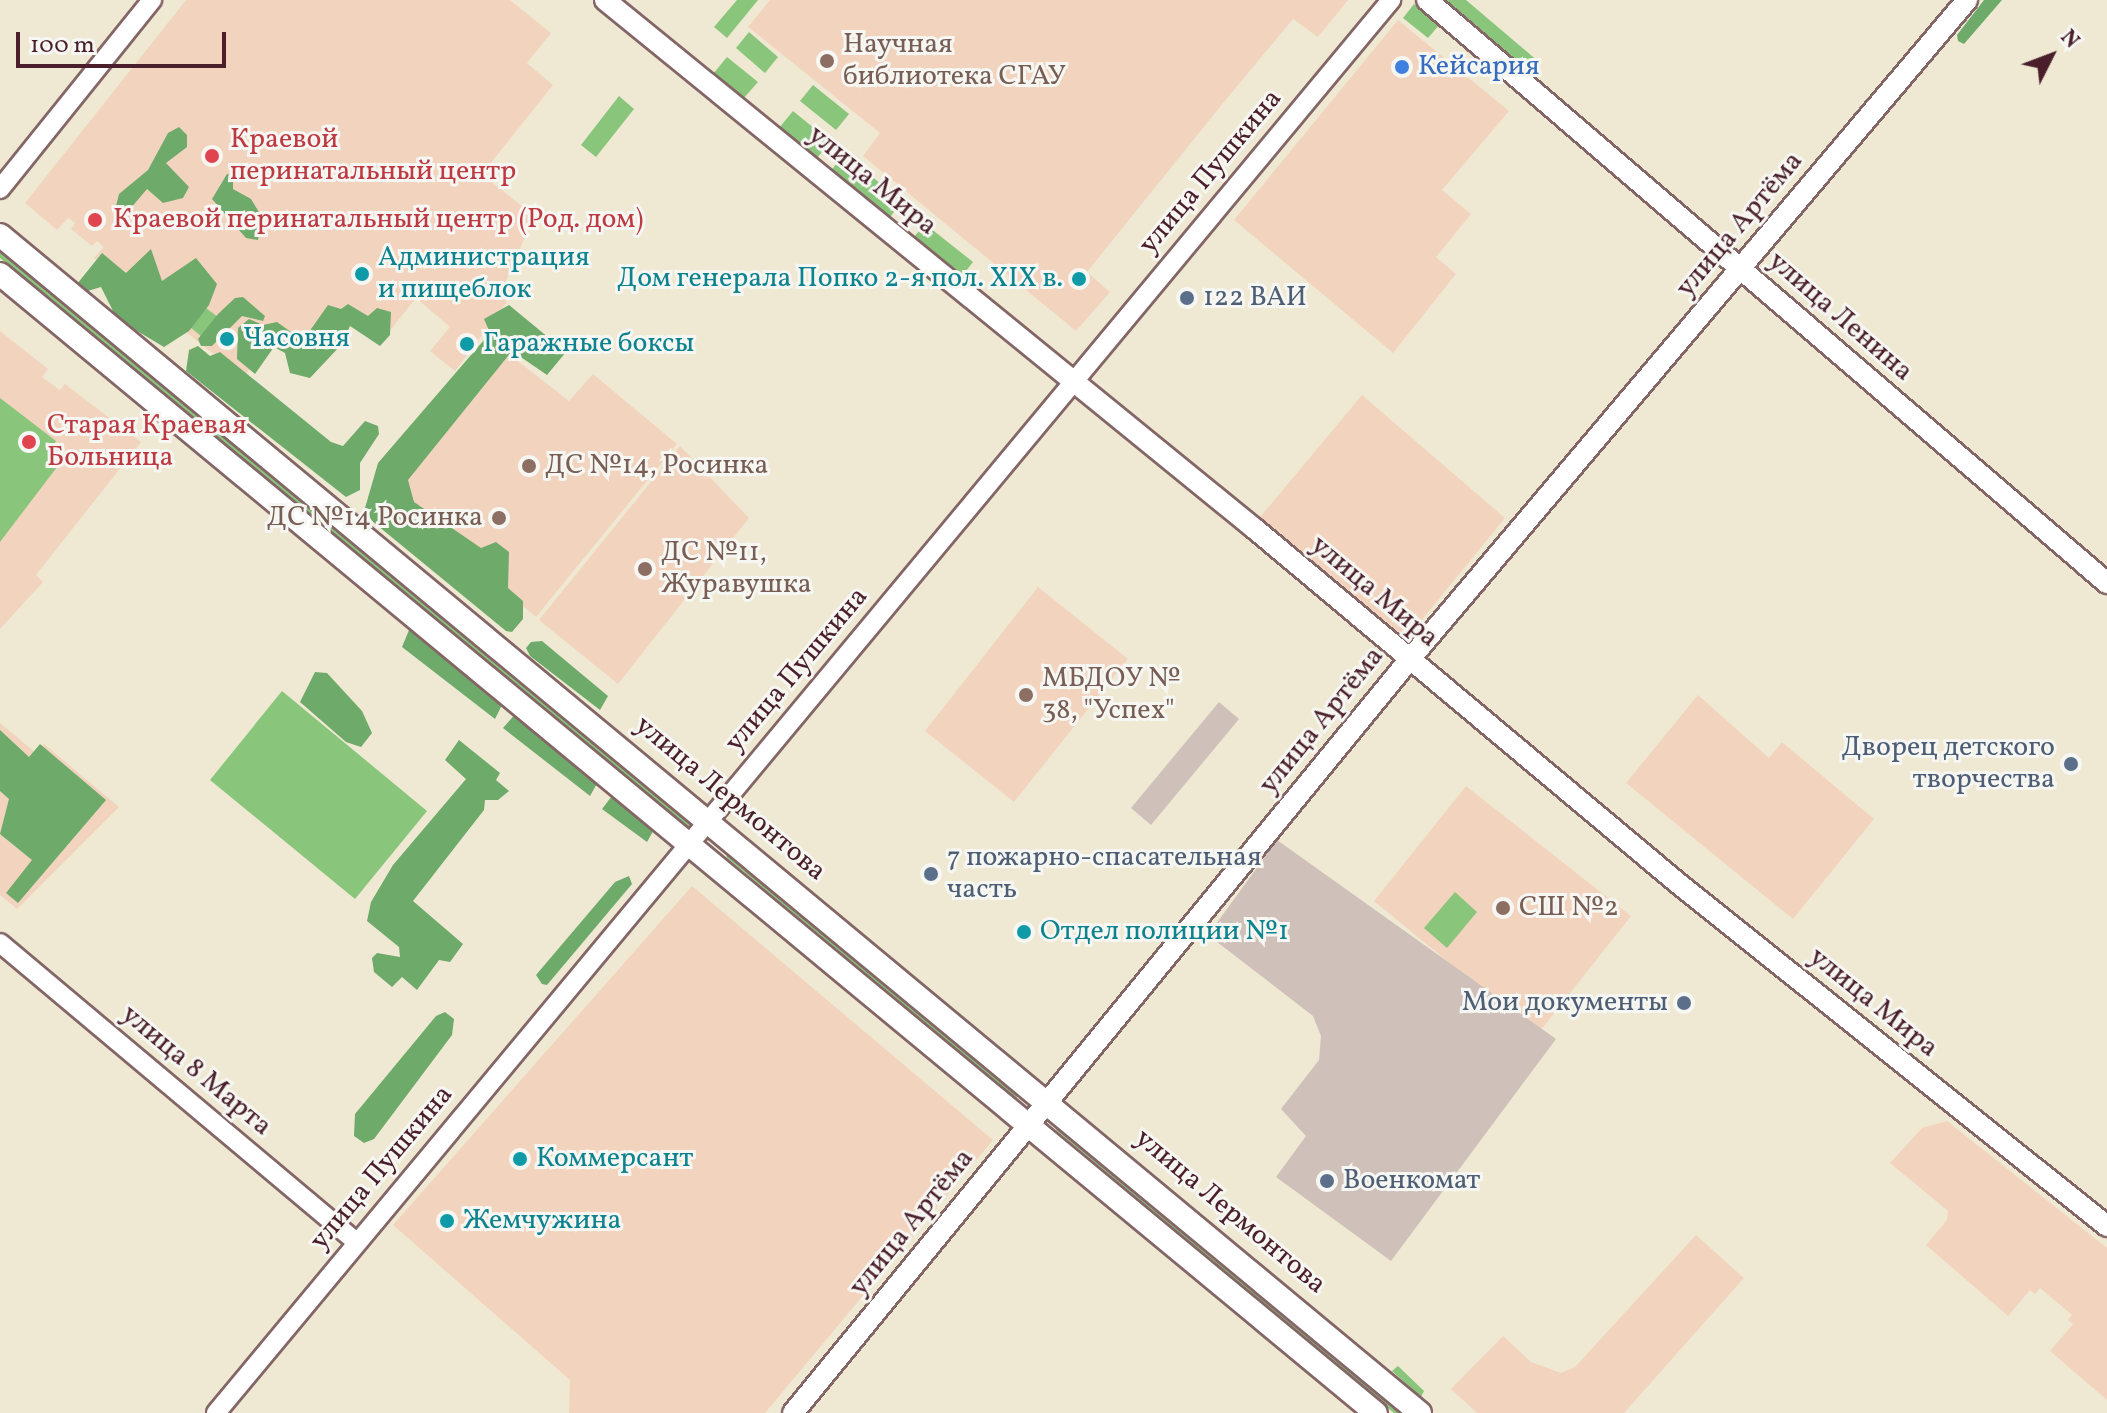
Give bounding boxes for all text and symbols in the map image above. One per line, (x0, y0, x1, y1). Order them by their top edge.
scale bar (20, 16, 230, 66)
north arrow (2011, 16, 2091, 96)
text: N (2052, 23, 2086, 56)
place label: Научная библиотека СГАУ (843, 28, 1066, 94)
text: 100 m (30, 29, 95, 63)
place label: Кейсария (1418, 50, 1539, 84)
marker: Научная библиотека СГАУ (818, 52, 836, 70)
marker: Кейсария (1393, 58, 1411, 76)
street label: улица Пушкина (1132, 83, 1290, 261)
street label: улица Мира (801, 119, 943, 243)
place label: Краевой перинатальный центр (230, 123, 516, 189)
marker: Краевой перинатальный центр (201, 145, 223, 167)
street label: улица Артёма (1669, 145, 1811, 305)
place label: Краевой перинатальный центр (Род. дом) (113, 203, 643, 237)
marker: Краевой перинатальный центр (Род. дом) (84, 209, 106, 231)
place label: Администрация и пищеблок (378, 241, 590, 307)
street label: улица Ленина (1761, 245, 1919, 389)
place label: Дом генерала Попко 2-я пол. XIX в. (617, 262, 1063, 296)
marker: Администрация и пищеблок (353, 265, 371, 283)
marker: Дом генерала Попко 2-я пол. XIX в. (1070, 270, 1088, 288)
place label: 122 ВАИ (1203, 281, 1307, 315)
marker: 122 ВАИ (1178, 289, 1196, 307)
place label: Часовня (243, 322, 350, 356)
place label: Гаражные боксы (483, 327, 694, 361)
marker: Часовня (218, 330, 236, 348)
marker: Гаражные боксы (458, 335, 476, 353)
place label: Старая Краевая Больница (47, 409, 247, 475)
marker: Старая Краевая Больница (18, 431, 40, 453)
place label: ДС №14, Росинка (545, 449, 768, 483)
marker: ДС №14, Росинка (520, 457, 538, 475)
place label: ДС №14 Росинка (267, 501, 483, 535)
marker: ДС №14 Росинка (490, 509, 508, 527)
street label: улица Мира (1303, 529, 1445, 655)
place label: ДС №11, Журавушка (661, 536, 812, 602)
marker: ДС №11, Журавушка (636, 560, 654, 578)
street label: улица Пушкина (718, 581, 876, 759)
street label: улица Артёма (1252, 641, 1392, 801)
place label: МБДОУ № 38, "Успех" (1042, 662, 1182, 728)
marker: МБДОУ № 38, "Успех" (1017, 686, 1035, 704)
street label: улица Лермонтова (627, 709, 833, 889)
place label: Дворец детского творчества (1842, 731, 2055, 797)
marker: Дворец детского творчества (2062, 755, 2080, 773)
place label: 7 пожарно-спасательная часть (947, 841, 1262, 907)
marker: 7 пожарно-спасательная часть (922, 865, 940, 883)
place label: СШ №2 (1519, 891, 1619, 925)
marker: СШ №2 (1494, 899, 1512, 917)
place label: Отдел полиции №1 (1040, 915, 1289, 949)
marker: Отдел полиции №1 (1015, 923, 1033, 941)
street label: улица Мира (1802, 941, 1944, 1065)
place label: Мои документы (1462, 986, 1668, 1020)
marker: Мои документы (1675, 994, 1693, 1012)
street label: улица 8 Марта (114, 998, 278, 1144)
street label: улица Пушкина (303, 1079, 461, 1257)
street label: улица Лермонтова (1127, 1122, 1333, 1302)
place label: Коммерсант (536, 1142, 693, 1176)
street label: улица Артёма (842, 1143, 982, 1303)
marker: Коммерсант (511, 1150, 529, 1168)
place label: Военкомат (1343, 1164, 1481, 1198)
marker: Военкомат (1318, 1172, 1336, 1190)
place label: Жемчужина (463, 1204, 621, 1238)
marker: Жемчужина (438, 1212, 456, 1230)

